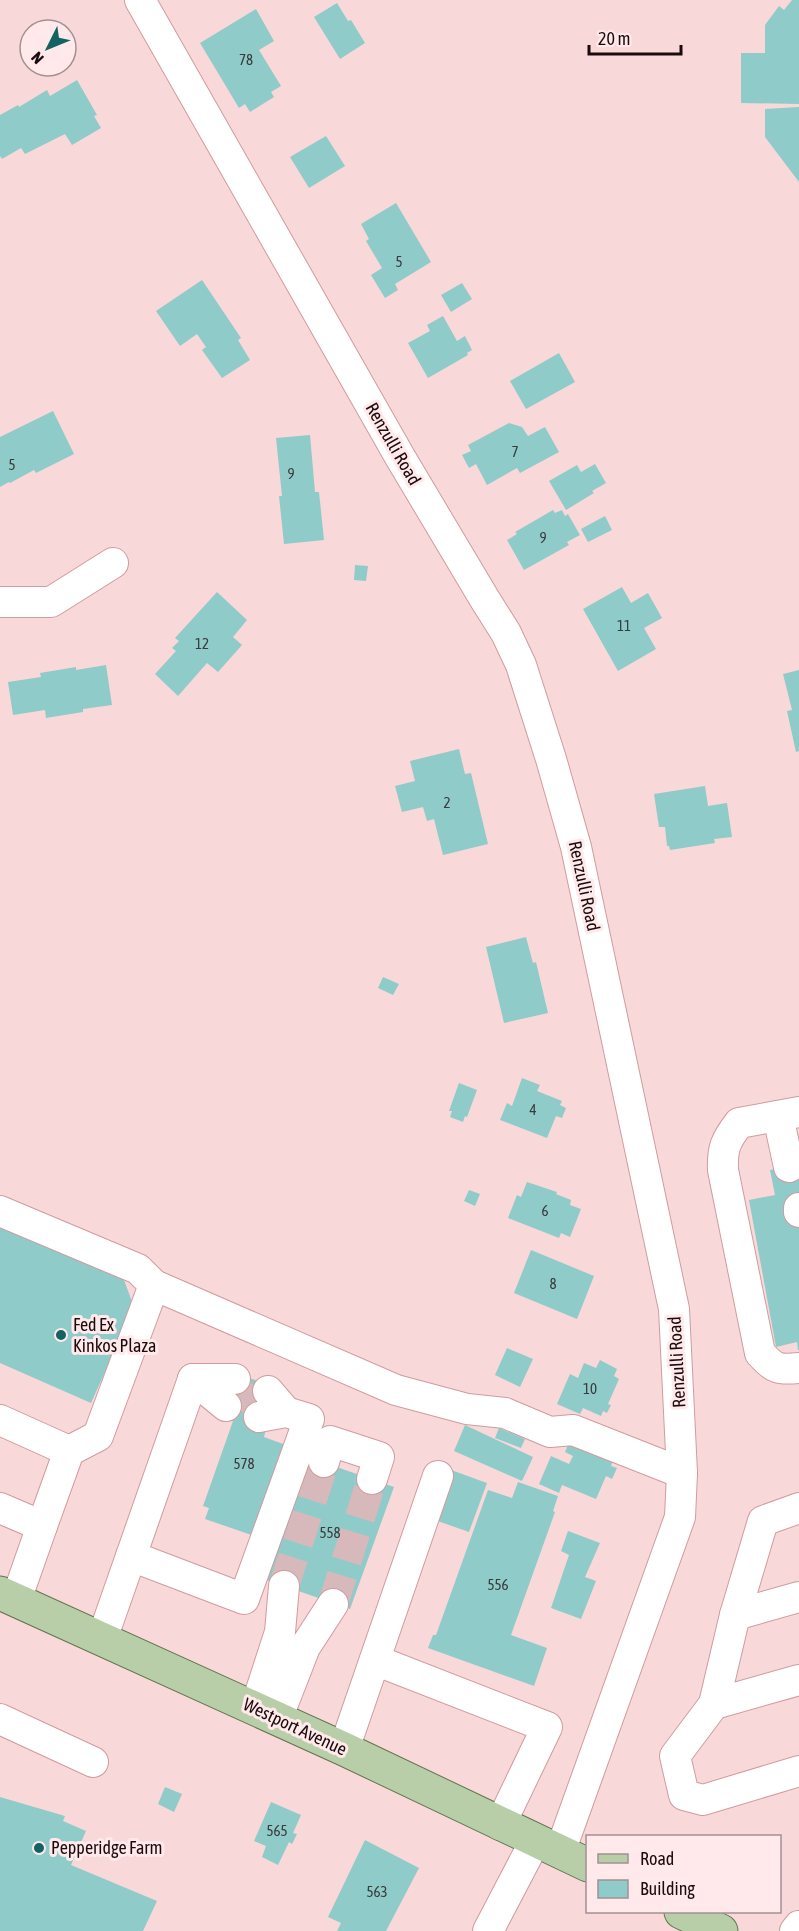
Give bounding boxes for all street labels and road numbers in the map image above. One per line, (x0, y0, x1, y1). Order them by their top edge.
street label: Renzulli Road (361, 399, 425, 489)
street label: Renzulli Road (565, 839, 604, 933)
street label: Renzulli Road (664, 1316, 689, 1408)
street label: Westport Avenue (240, 1693, 350, 1760)

